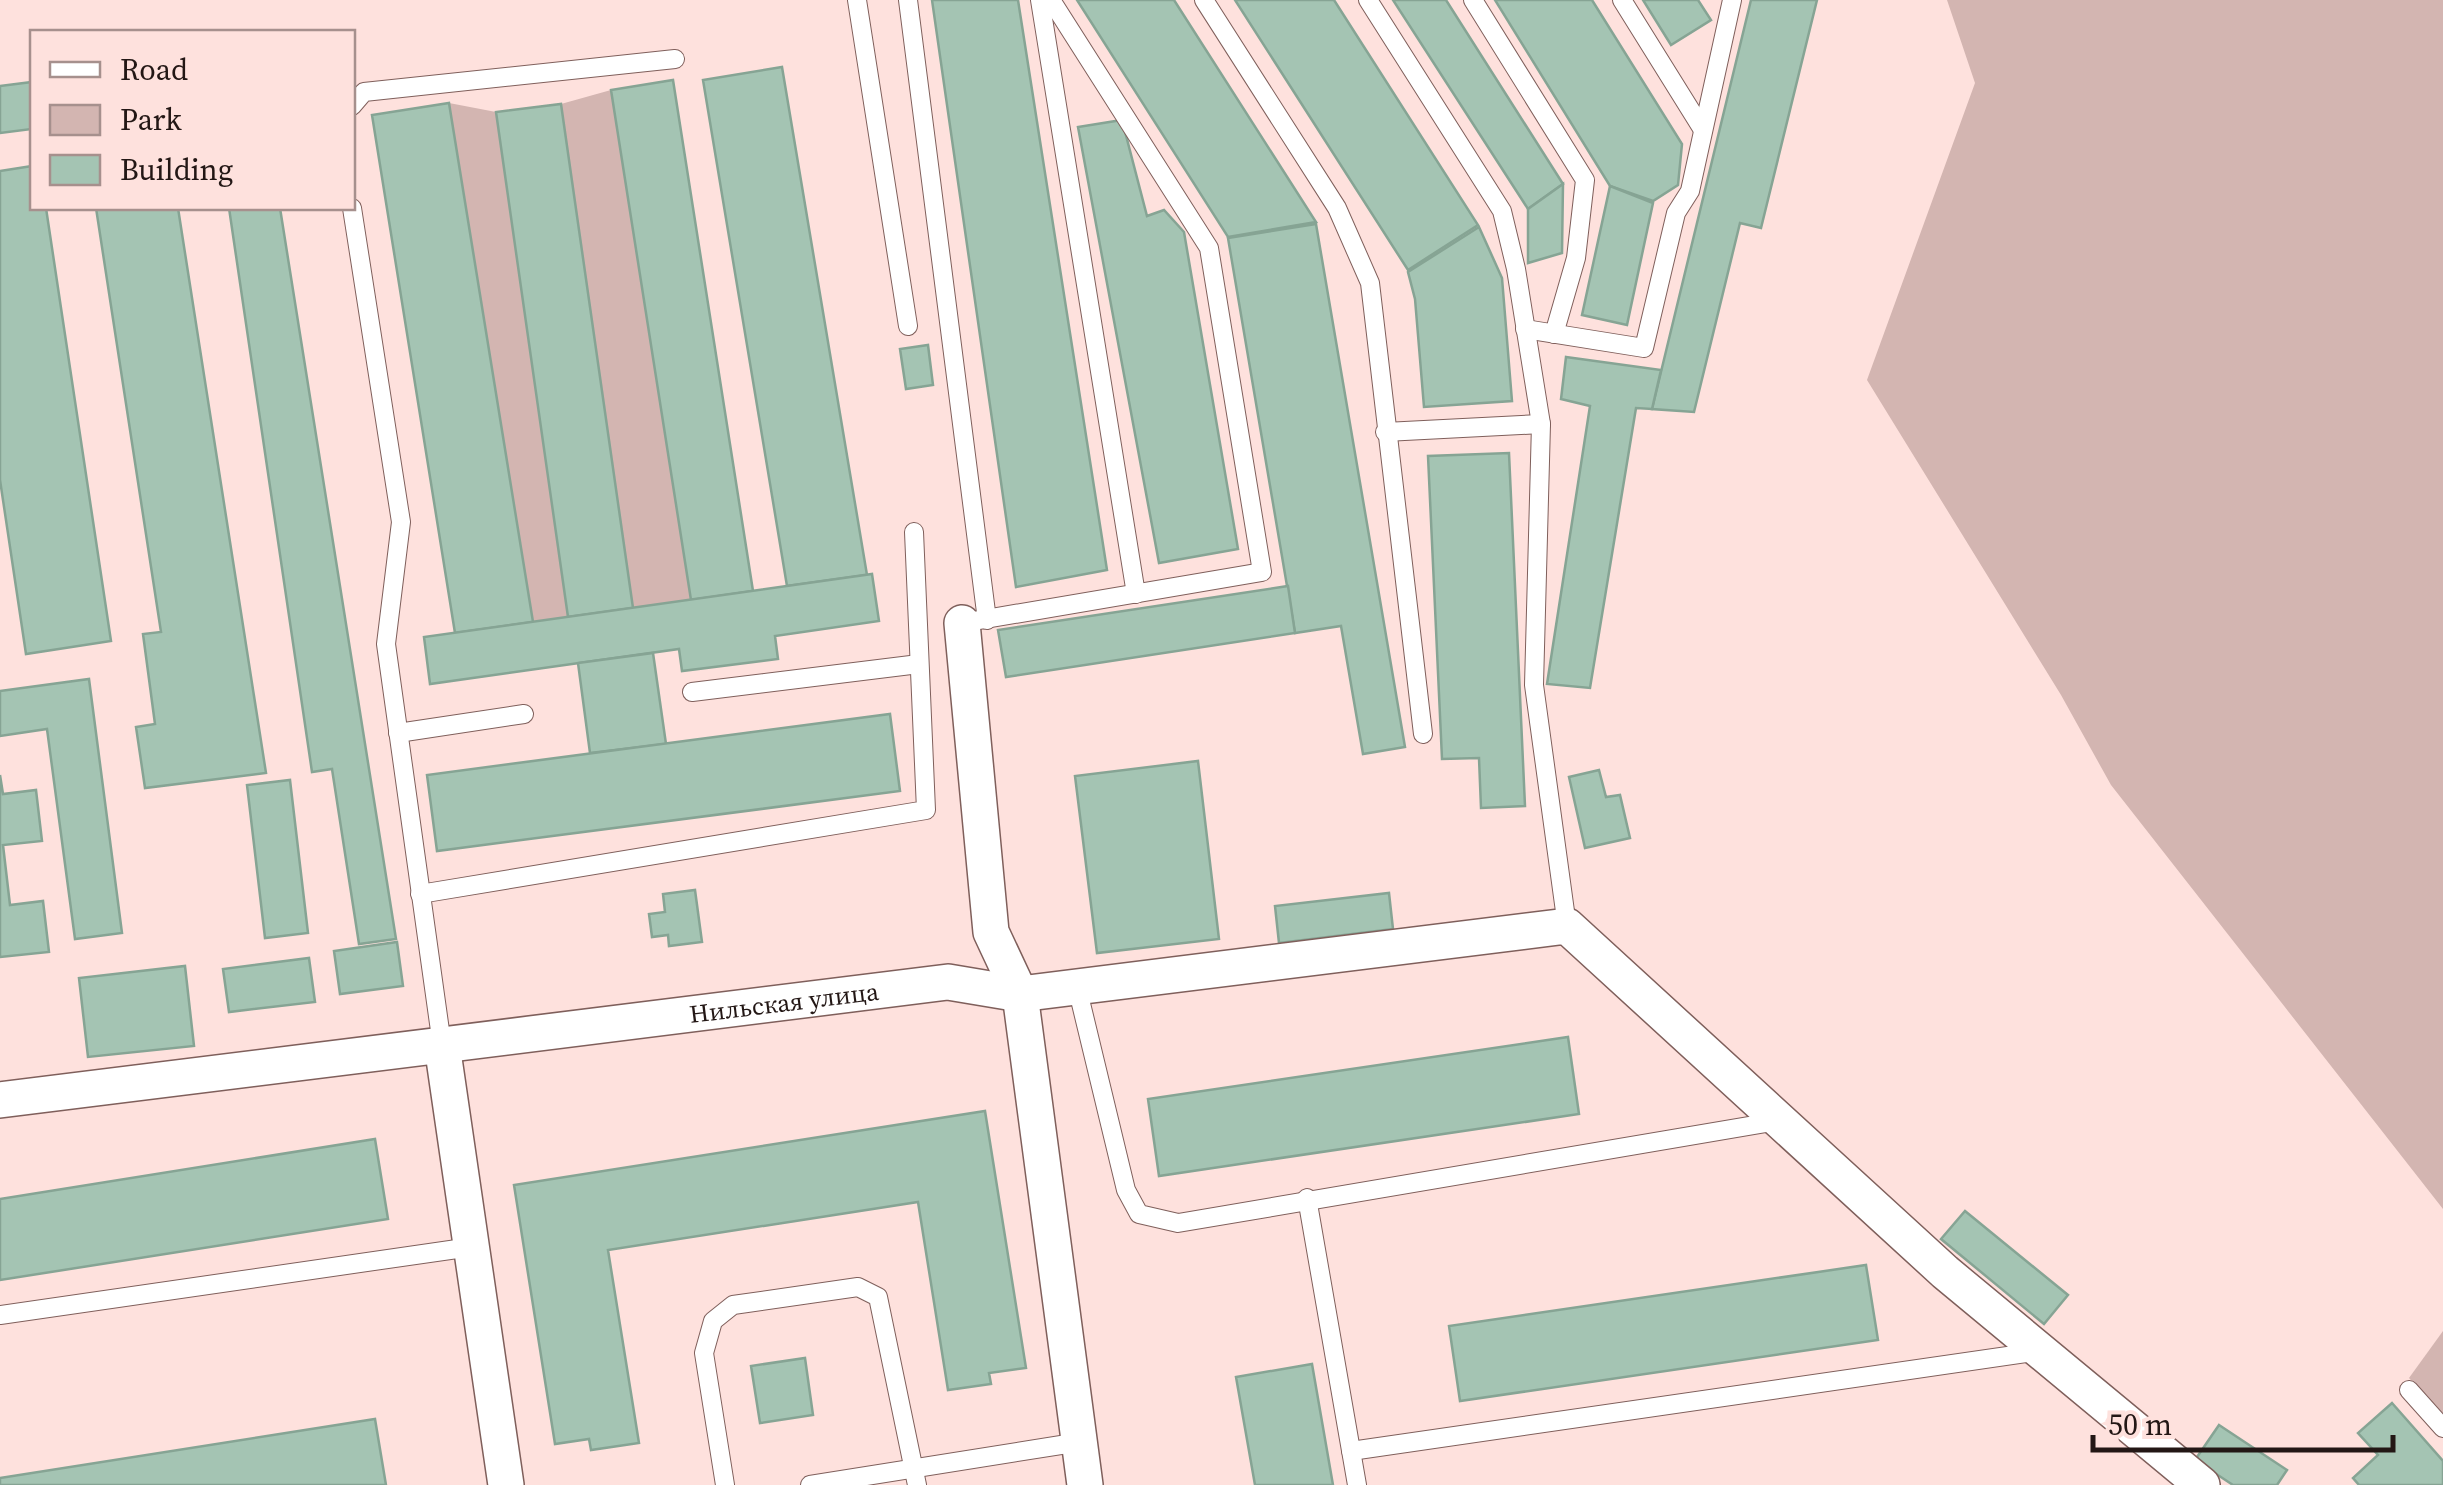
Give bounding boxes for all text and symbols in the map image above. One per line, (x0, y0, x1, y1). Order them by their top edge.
legend (30, 30, 355, 210)
text: Road (120, 49, 188, 90)
text: Park (120, 99, 182, 140)
text: Building (120, 149, 233, 190)
street label: Нильская улица (687, 974, 881, 1031)
scale bar (2093, 1390, 2393, 1452)
text: 50 m (2108, 1404, 2172, 1445)

